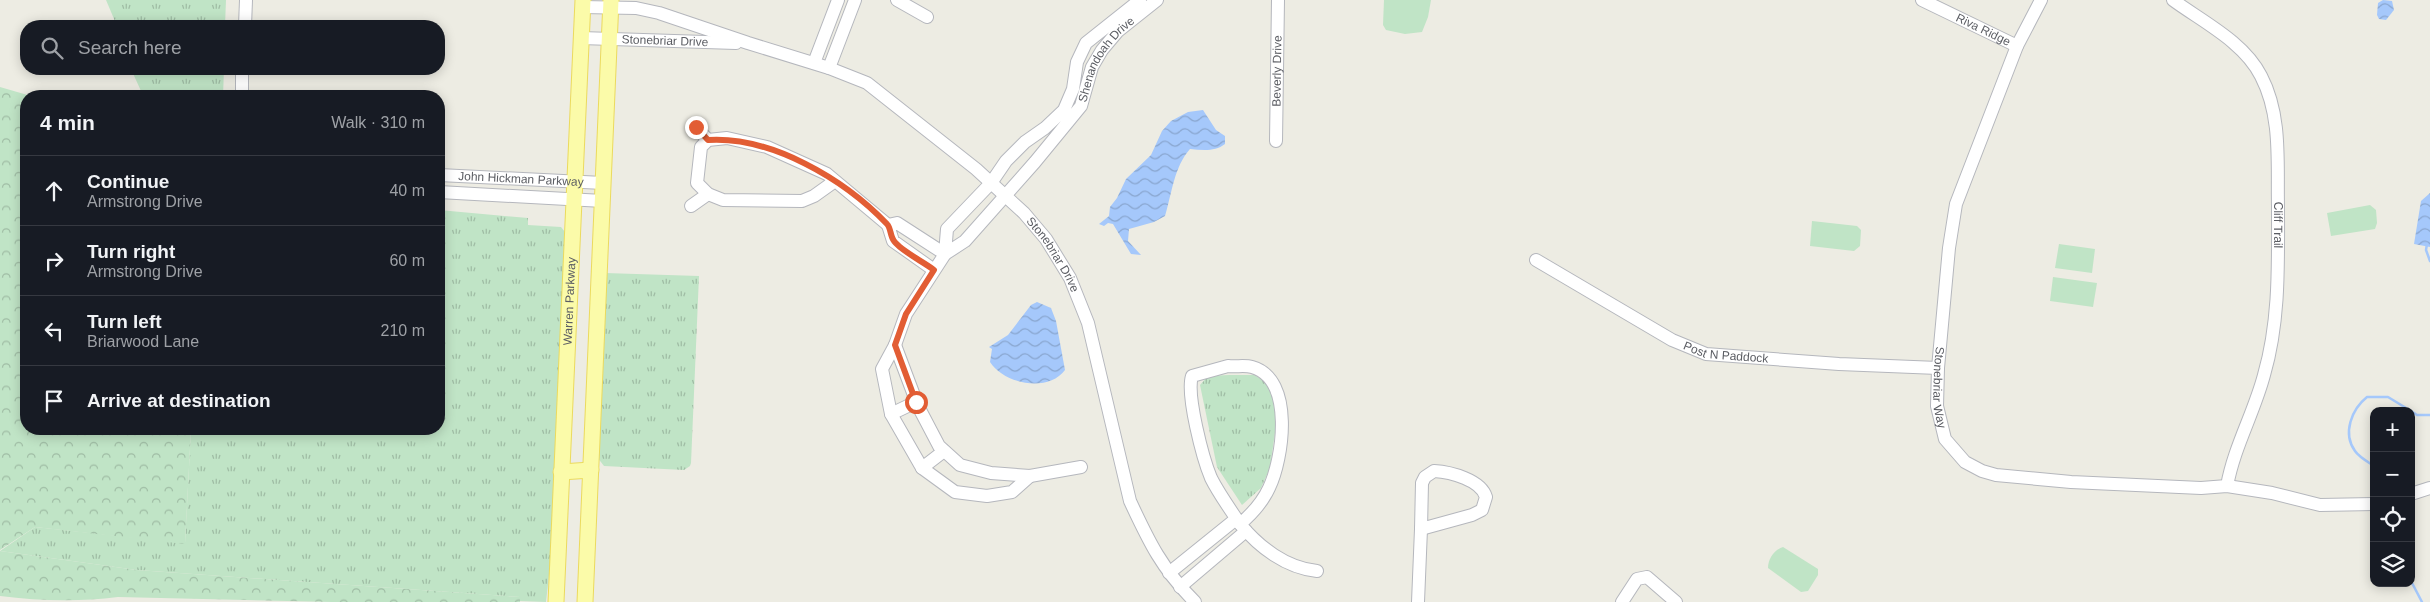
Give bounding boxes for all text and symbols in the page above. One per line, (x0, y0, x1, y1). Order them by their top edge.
street label: Riva Ridge (1954, 11, 2013, 49)
street label: Shenandoah Drive (1075, 14, 1137, 104)
search box (20, 20, 445, 75)
street label: Stonebriar Drive (621, 32, 709, 49)
icon: search (38, 34, 66, 62)
street label: Beverly Drive (1269, 35, 1285, 107)
text: Search here (78, 37, 182, 58)
text: 4 min (40, 111, 95, 134)
text: Walk · 310 m (331, 114, 425, 131)
route end (685, 116, 708, 139)
street label: John Hickman Parkway (458, 169, 584, 189)
text: Continue (87, 171, 169, 192)
icon: ahead (40, 177, 68, 205)
text: 40 m (389, 182, 425, 199)
text: Armstrong Drive (87, 193, 203, 210)
street label: Cliff Trail (2271, 202, 2285, 248)
street label: Stonebriar Drive (1024, 214, 1082, 294)
text: Turn right (87, 241, 175, 262)
icon: right (40, 247, 68, 275)
text: 60 m (389, 252, 425, 269)
street label: Warren Parkway (561, 257, 578, 346)
text: Armstrong Drive (87, 263, 203, 280)
text: Turn left (87, 311, 162, 332)
icon: left (40, 317, 68, 345)
text: 210 m (381, 322, 425, 339)
text: Briarwood Lane (87, 333, 199, 350)
street label: Post N Paddock (1681, 339, 1770, 366)
street label: Stonebriar Way (1930, 346, 1949, 430)
icon: arrive (40, 387, 68, 415)
text: Arrive at destination (87, 390, 271, 411)
route start (905, 391, 928, 414)
map controls (2370, 407, 2415, 587)
button: + (2370, 407, 2415, 452)
button: − (2370, 452, 2415, 497)
button: locate (2370, 497, 2415, 542)
button: layers (2370, 542, 2415, 587)

